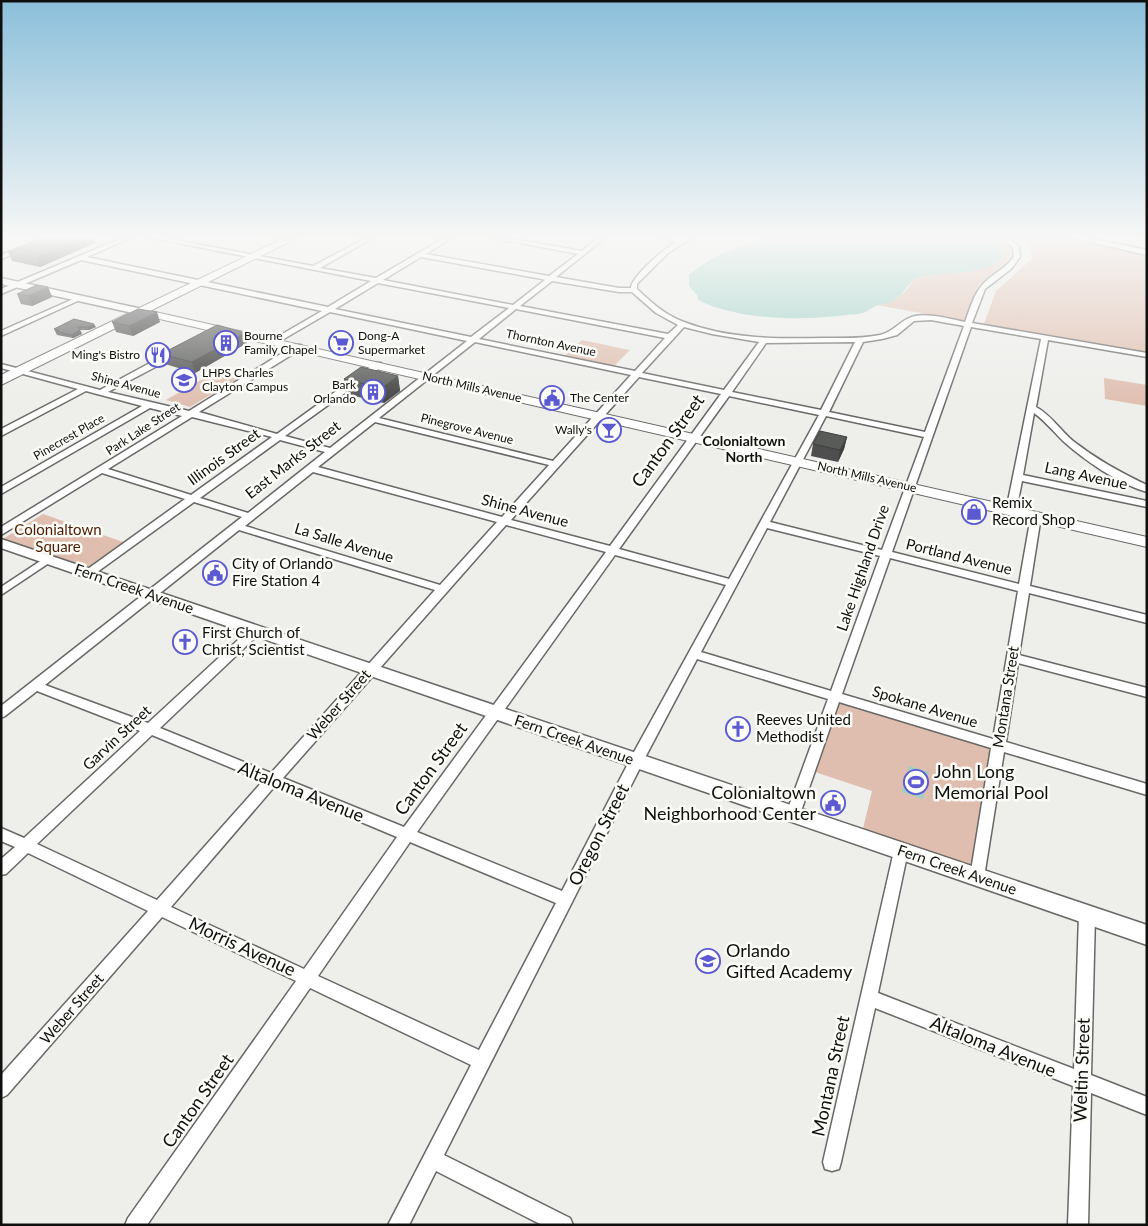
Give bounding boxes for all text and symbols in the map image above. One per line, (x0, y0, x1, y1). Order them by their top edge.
street label: Thornton Avenue (505, 326, 597, 359)
place label: Bourne Family Chapel (244, 328, 317, 357)
place label: Dong-A Supermarket (358, 328, 426, 357)
building icon: Bourne Family Chapel (213, 330, 239, 356)
supermarket icon: Dong-A Supermarket (328, 330, 354, 356)
restaurant icon: Ming's Bistro (145, 342, 171, 368)
place label: Ming's Bistro (72, 347, 140, 362)
place label: LHPS Charles Clayton Campus (202, 365, 288, 394)
school or university icon: LHPS Charles Clayton Campus (171, 367, 197, 393)
street label: Shine Avenue (90, 368, 163, 401)
street label: North Mills Avenue (421, 368, 523, 405)
place label: Bark Orlando (313, 377, 357, 406)
building icon: Bark Orlando (360, 379, 386, 405)
public building icon: The Center (539, 385, 565, 411)
street label: Canton Street (626, 389, 709, 491)
place label: The Center (570, 390, 630, 405)
street label: Park Lake Street (103, 399, 183, 458)
street label: Pinecrest Place (30, 410, 107, 463)
street label: Pinegrove Avenue (419, 410, 515, 447)
street label: East Marks Street (241, 416, 344, 502)
bar icon: Wally's (596, 417, 622, 443)
place label: Wally's (555, 422, 592, 437)
street label: Illinois Street (184, 424, 264, 488)
district label: Colonialtown North (703, 432, 786, 465)
street label: Lang Avenue (1043, 457, 1129, 493)
street label: North Mills Avenue (816, 458, 918, 495)
street label: Shine Avenue (480, 490, 571, 530)
place label: Remix Record Shop (992, 493, 1075, 528)
shop icon: Remix Record Shop (961, 499, 987, 525)
street label: Lake Highland Drive (832, 502, 892, 633)
street label: La Salle Avenue (293, 518, 396, 566)
park label: Colonialtown Square (14, 520, 102, 555)
street label: Portland Avenue (904, 534, 1014, 578)
place label: City of Orlando Fire Station 4 (232, 554, 333, 589)
street label: Fern Creek Avenue (72, 559, 196, 617)
public building icon: City of Orlando Fire Station 4 (202, 560, 228, 586)
place label: First Church of Christ, Scientist (202, 623, 305, 658)
church icon: First Church of Christ, Scientist (172, 629, 198, 655)
street label: Montana Street (988, 644, 1022, 749)
street label: Weber Street (303, 665, 374, 743)
street label: Spokane Avenue (870, 681, 980, 731)
street label: Garvin Street (78, 701, 155, 773)
street label: Fern Creek Avenue (512, 710, 636, 768)
place label: Reeves United Methodist (756, 710, 851, 745)
church icon: Reeves United Methodist (725, 716, 751, 742)
street label: Canton Street (389, 717, 472, 819)
street label: Altaloma Avenue (235, 756, 367, 826)
place label: John Long Memorial Pool (934, 760, 1049, 803)
sports icon: John Long Memorial Pool (903, 769, 929, 795)
street label: Oregon Street (563, 779, 633, 889)
place label: Colonialtown Neighborhood Center (644, 781, 816, 824)
public building icon: Colonialtown Neighborhood Center (820, 790, 846, 816)
street label: Fern Creek Avenue (895, 840, 1019, 898)
street label: Morris Avenue (185, 912, 299, 980)
place label: Orlando Gifted Academy (726, 939, 853, 982)
school or university icon: Orlando Gifted Academy (695, 948, 721, 974)
street label: Weber Street (36, 969, 107, 1047)
street label: Altaloma Avenue (927, 1011, 1059, 1081)
street label: Montana Street (806, 1013, 854, 1138)
street label: Weltin Street (1068, 1017, 1094, 1123)
street label: Canton Street (157, 1049, 238, 1152)

